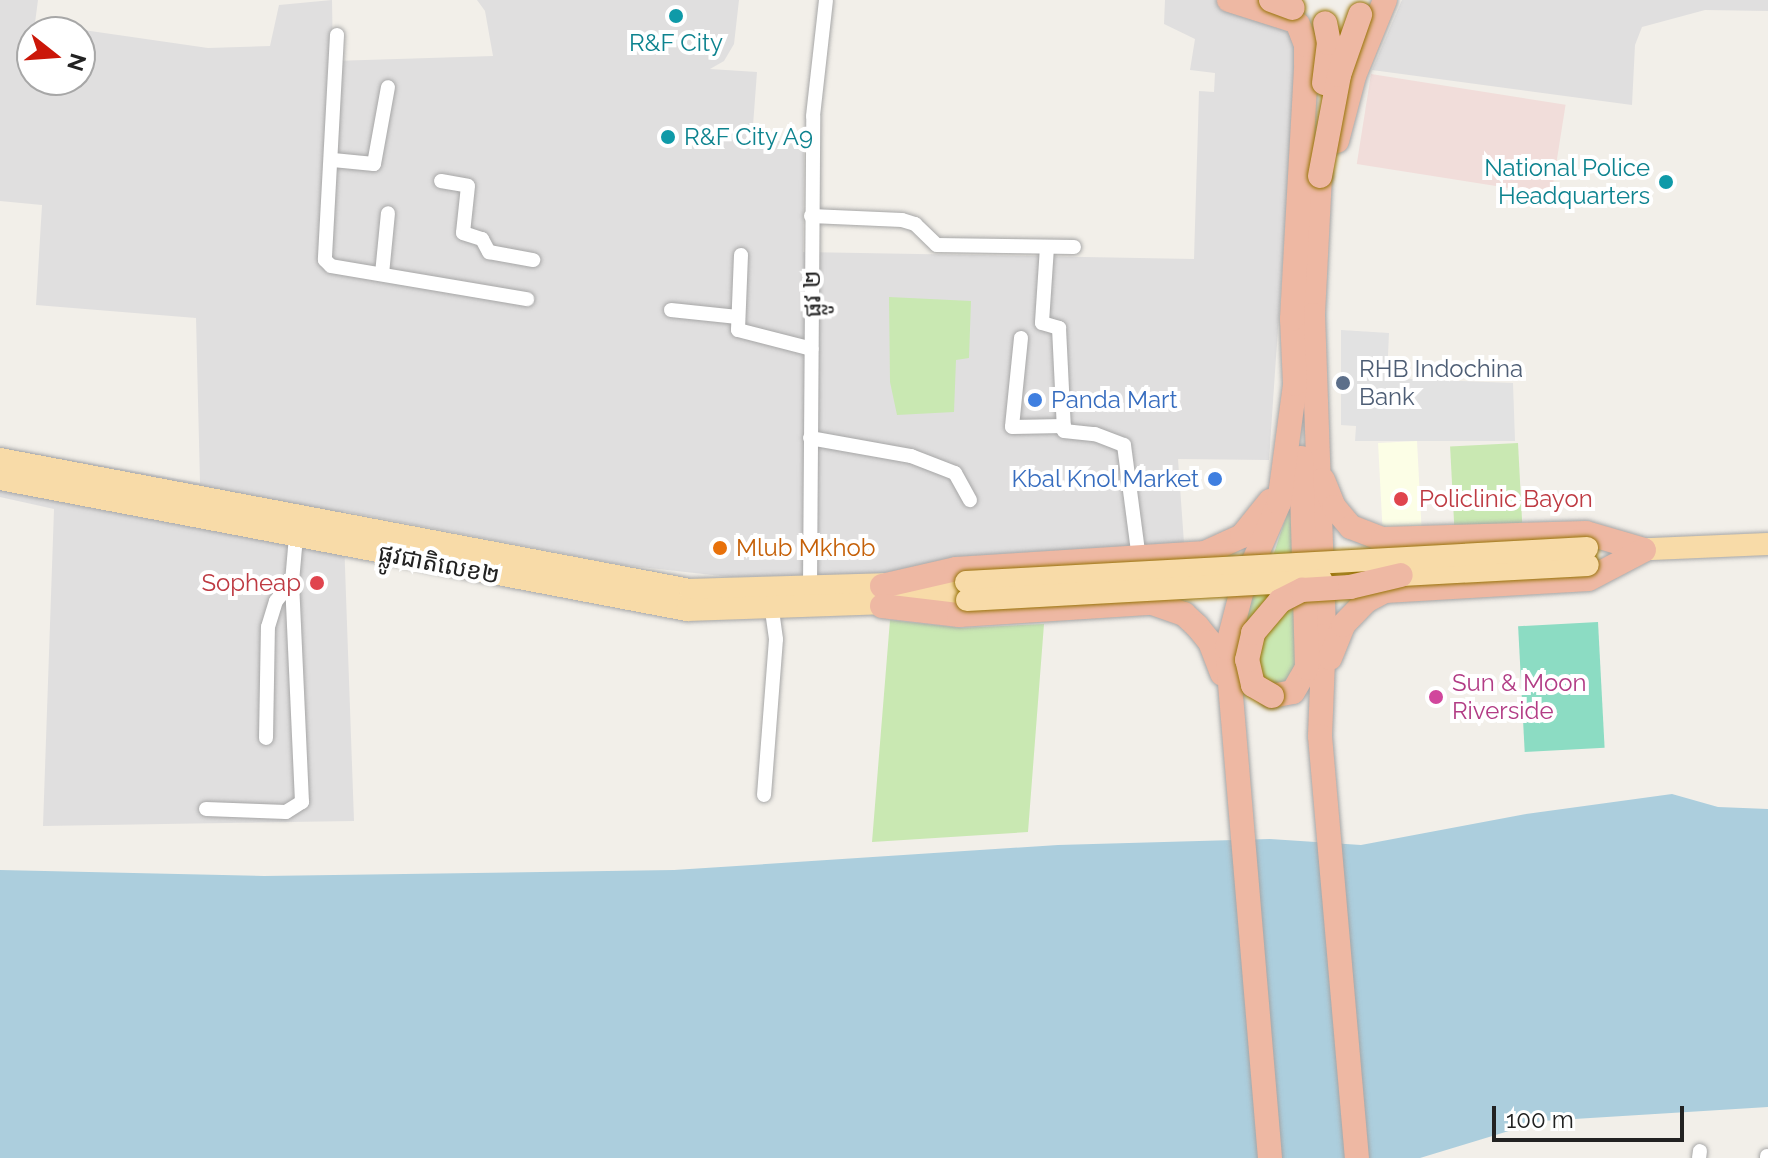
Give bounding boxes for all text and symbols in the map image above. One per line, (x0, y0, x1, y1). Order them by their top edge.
marker: R&F City (667, 7, 685, 25)
north arrow (16, 16, 96, 96)
place label: R&F City (629, 29, 723, 57)
text: N (62, 51, 92, 74)
place label: R&F City A9 (684, 123, 815, 151)
marker: R&F City A9 (659, 128, 677, 146)
place label: National Police Headquarters (1483, 154, 1650, 210)
marker: National Police Headquarters (1657, 173, 1675, 191)
street label: ផ្លូវ ២ (797, 270, 827, 318)
place label: RHB Indochina Bank (1359, 355, 1523, 411)
marker: RHB Indochina Bank (1334, 374, 1352, 392)
place label: Panda Mart (1051, 386, 1177, 414)
marker: Panda Mart (1026, 391, 1044, 409)
place label: Kbal Knol Market (1010, 465, 1199, 493)
marker: Kbal Knol Market (1206, 470, 1224, 488)
place label: Policlinic Bayon (1419, 485, 1593, 513)
marker: Policlinic Bayon (1390, 488, 1412, 510)
place label: Mlub Mkhob (736, 534, 876, 562)
street label: ផ្លូវជាតិលេខ២ (376, 538, 502, 590)
marker: Mlub Mkhob (711, 539, 729, 557)
place label: Sopheap (201, 569, 301, 597)
marker: Sopheap (308, 574, 326, 592)
place label: Sun & Moon Riverside (1452, 669, 1586, 725)
marker: Sun & Moon Riverside (1427, 688, 1445, 706)
scale bar (1496, 1090, 1688, 1140)
text: 100 m (1506, 1105, 1574, 1134)

